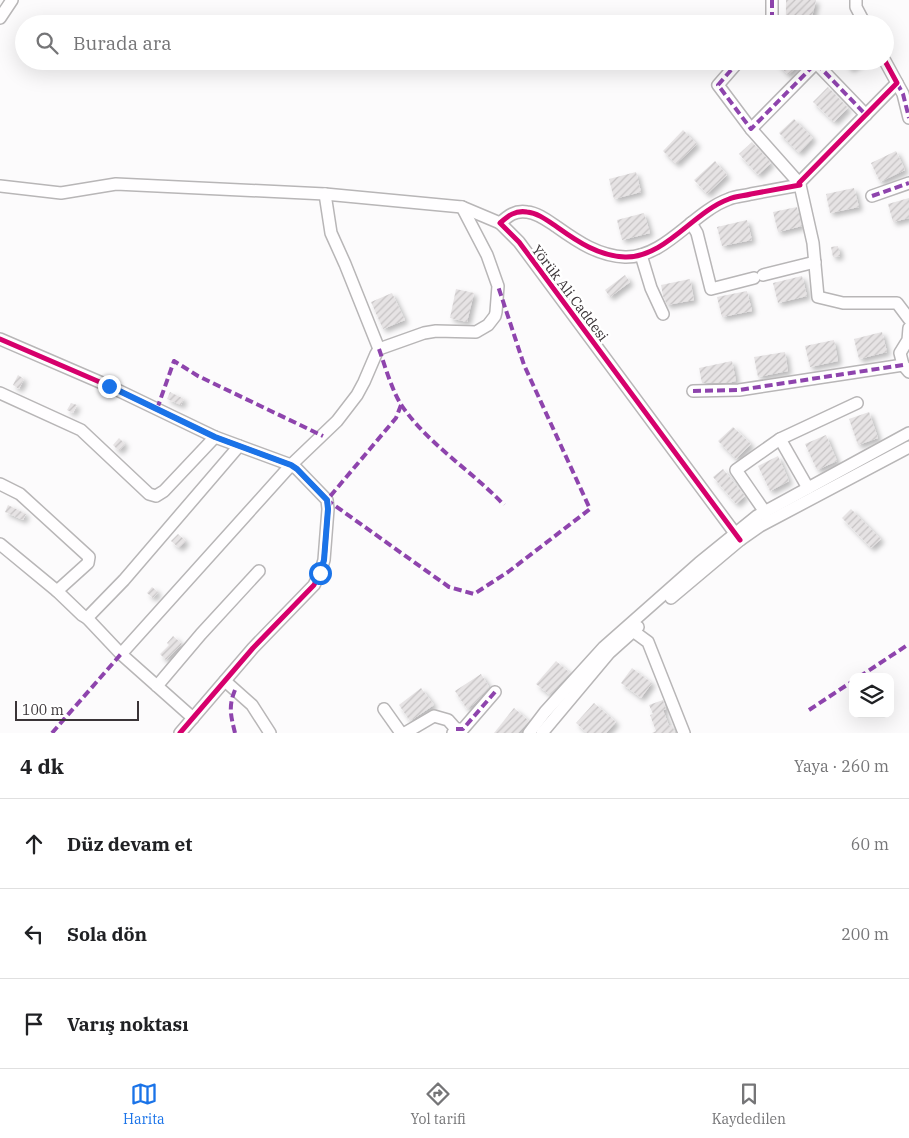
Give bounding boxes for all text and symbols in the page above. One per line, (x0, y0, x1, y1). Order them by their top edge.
search box (15, 15, 894, 70)
icon: search (33, 29, 61, 57)
text: Burada ara (73, 31, 172, 55)
street label: Yörük Ali Caddesi (528, 241, 612, 345)
route end (98, 375, 121, 398)
route start (309, 562, 332, 585)
map controls (849, 673, 894, 718)
button: layers (849, 673, 894, 718)
scale bar (15, 698, 139, 721)
text: 100 m (22, 701, 64, 719)
text: 4 dk (20, 752, 64, 780)
text: Yaya · 260 m (794, 756, 889, 776)
icon: ahead (20, 830, 48, 858)
text: Düz devam et (67, 832, 192, 856)
text: 60 m (851, 834, 889, 854)
icon: left (20, 920, 48, 948)
text: Sola dön (67, 922, 147, 946)
text: 200 m (841, 924, 889, 944)
icon: arrive (20, 1010, 48, 1038)
text: Varış noktası (67, 1012, 189, 1036)
tab: Harita (123, 1080, 165, 1128)
tab: Yol tarifi (411, 1080, 466, 1128)
tab: Kaydedilen (712, 1080, 786, 1128)

